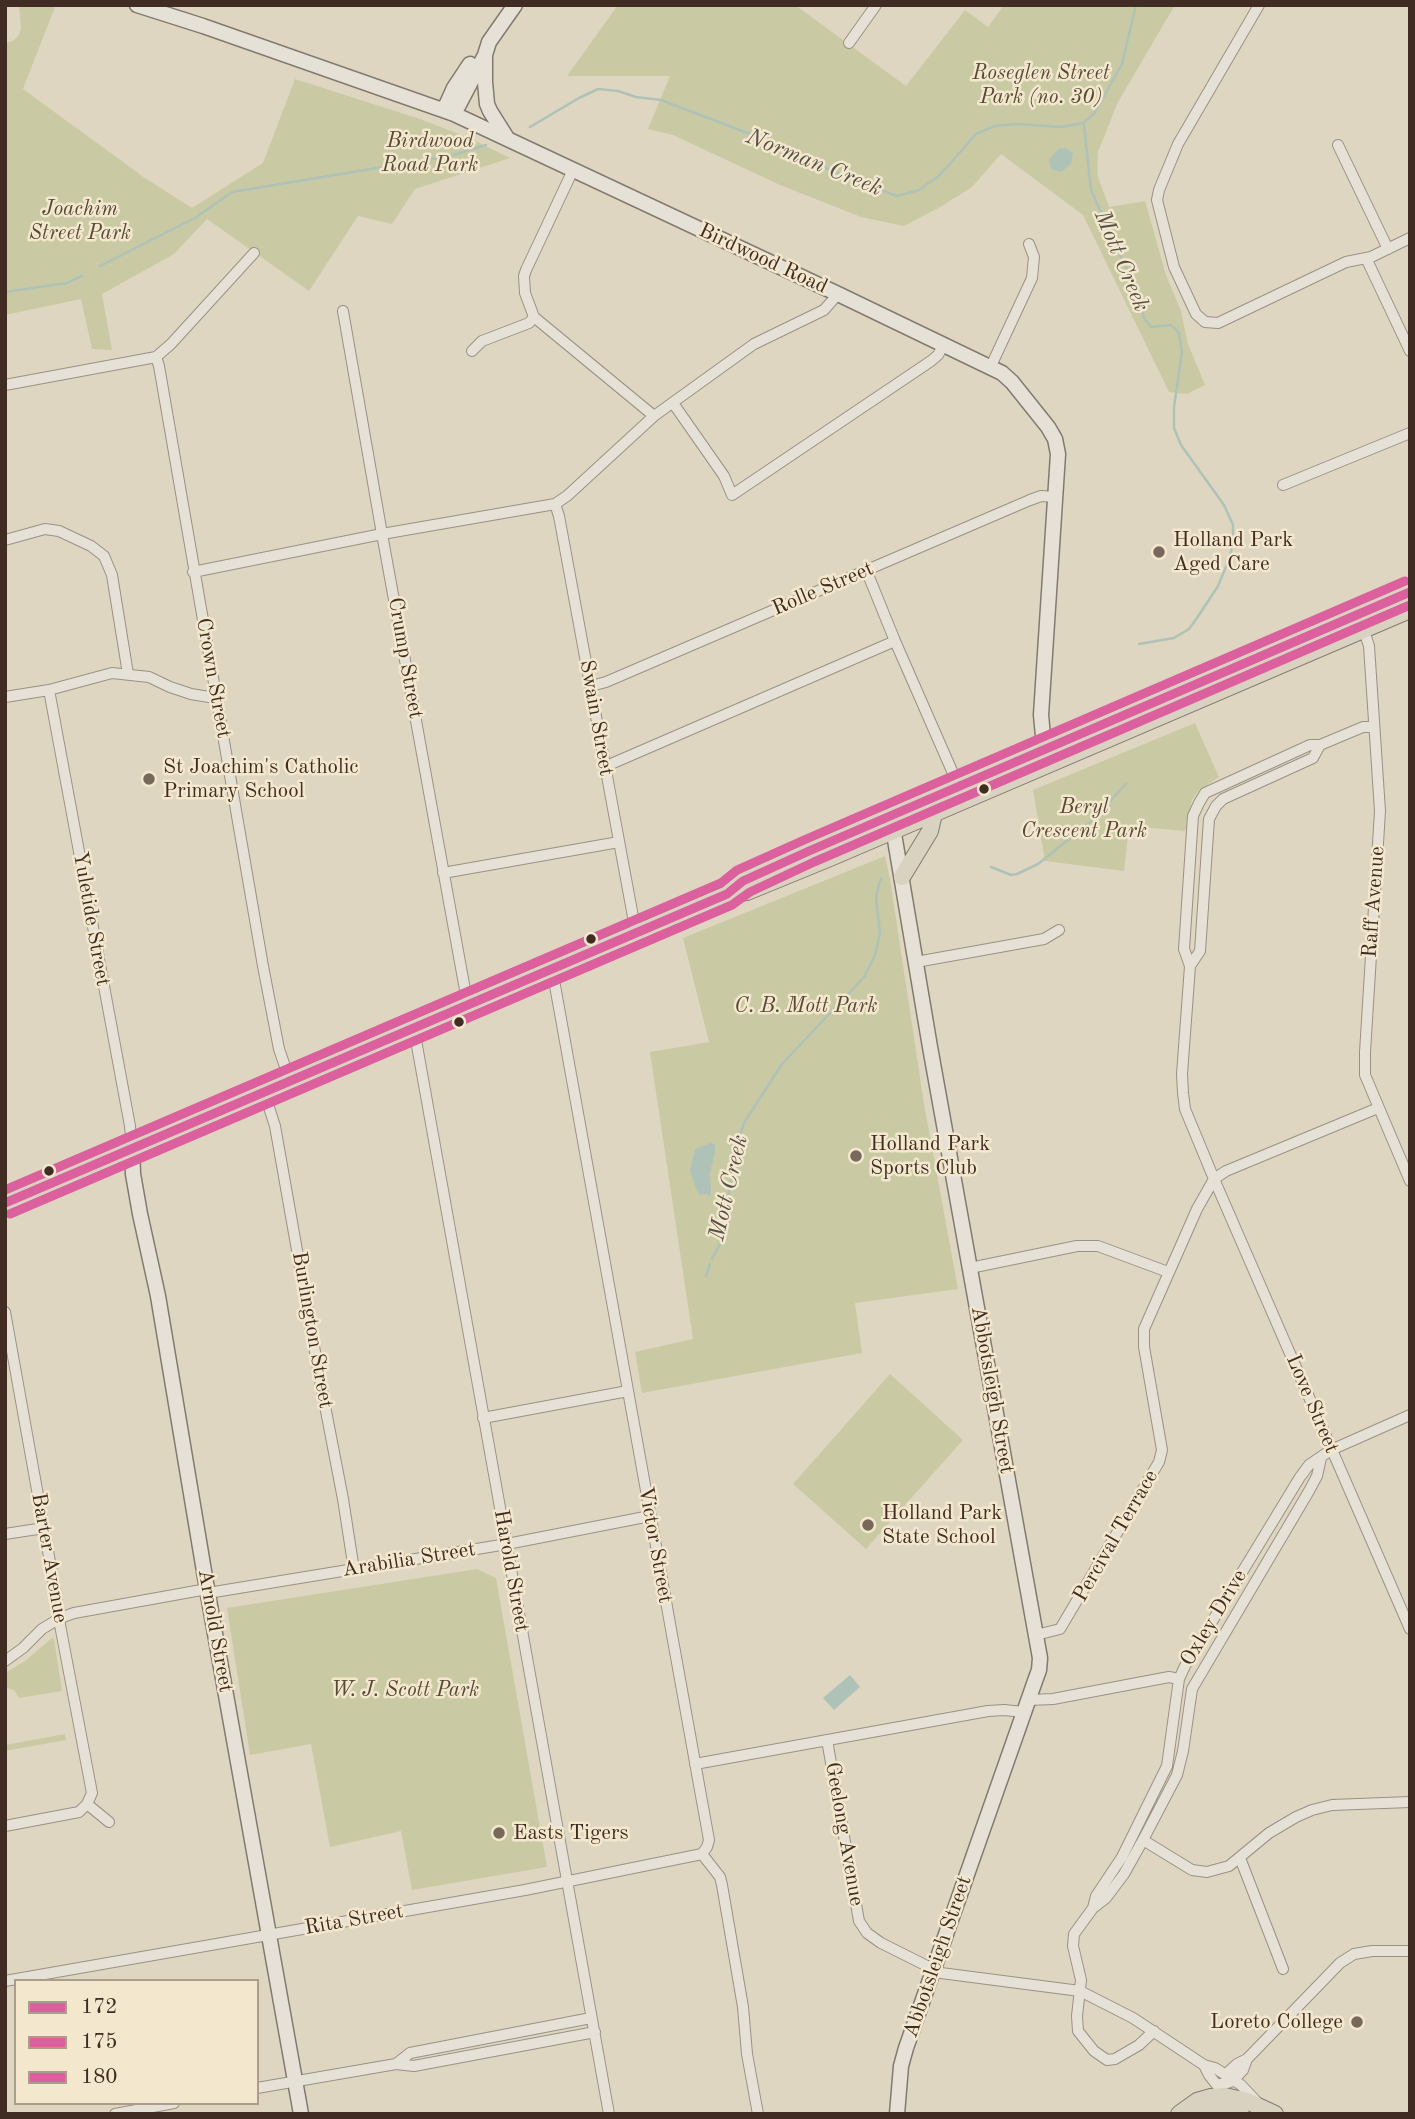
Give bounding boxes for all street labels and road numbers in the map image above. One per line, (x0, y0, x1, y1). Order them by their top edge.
street label: Birdwood Road (694, 218, 832, 300)
street label: Rolle Street (768, 556, 878, 622)
street label: Crump Street (382, 595, 428, 721)
street label: Crown Street (190, 616, 236, 740)
street label: Swain Street (573, 658, 619, 778)
street label: Raff Avenue (1358, 845, 1390, 959)
street label: Yuletide Street (67, 850, 115, 988)
street label: Burlington Street (286, 1250, 338, 1410)
street label: Abbotsleigh Street (965, 1304, 1019, 1476)
street label: Love Street (1280, 1351, 1344, 1457)
street label: Percival Terrace (1068, 1465, 1164, 1607)
street label: Victor Street (632, 1485, 678, 1605)
street label: Barter Avenue (25, 1491, 73, 1625)
street label: Harold Street (488, 1508, 534, 1634)
street label: Arabilia Street (341, 1537, 477, 1583)
street label: Oxley Drive (1175, 1565, 1253, 1671)
street label: Arnold Street (192, 1567, 238, 1695)
street label: Geelong Avenue (819, 1760, 869, 1908)
street label: Abbotsleigh Street (898, 1873, 978, 2041)
street label: Rita Street (303, 1899, 405, 1941)

